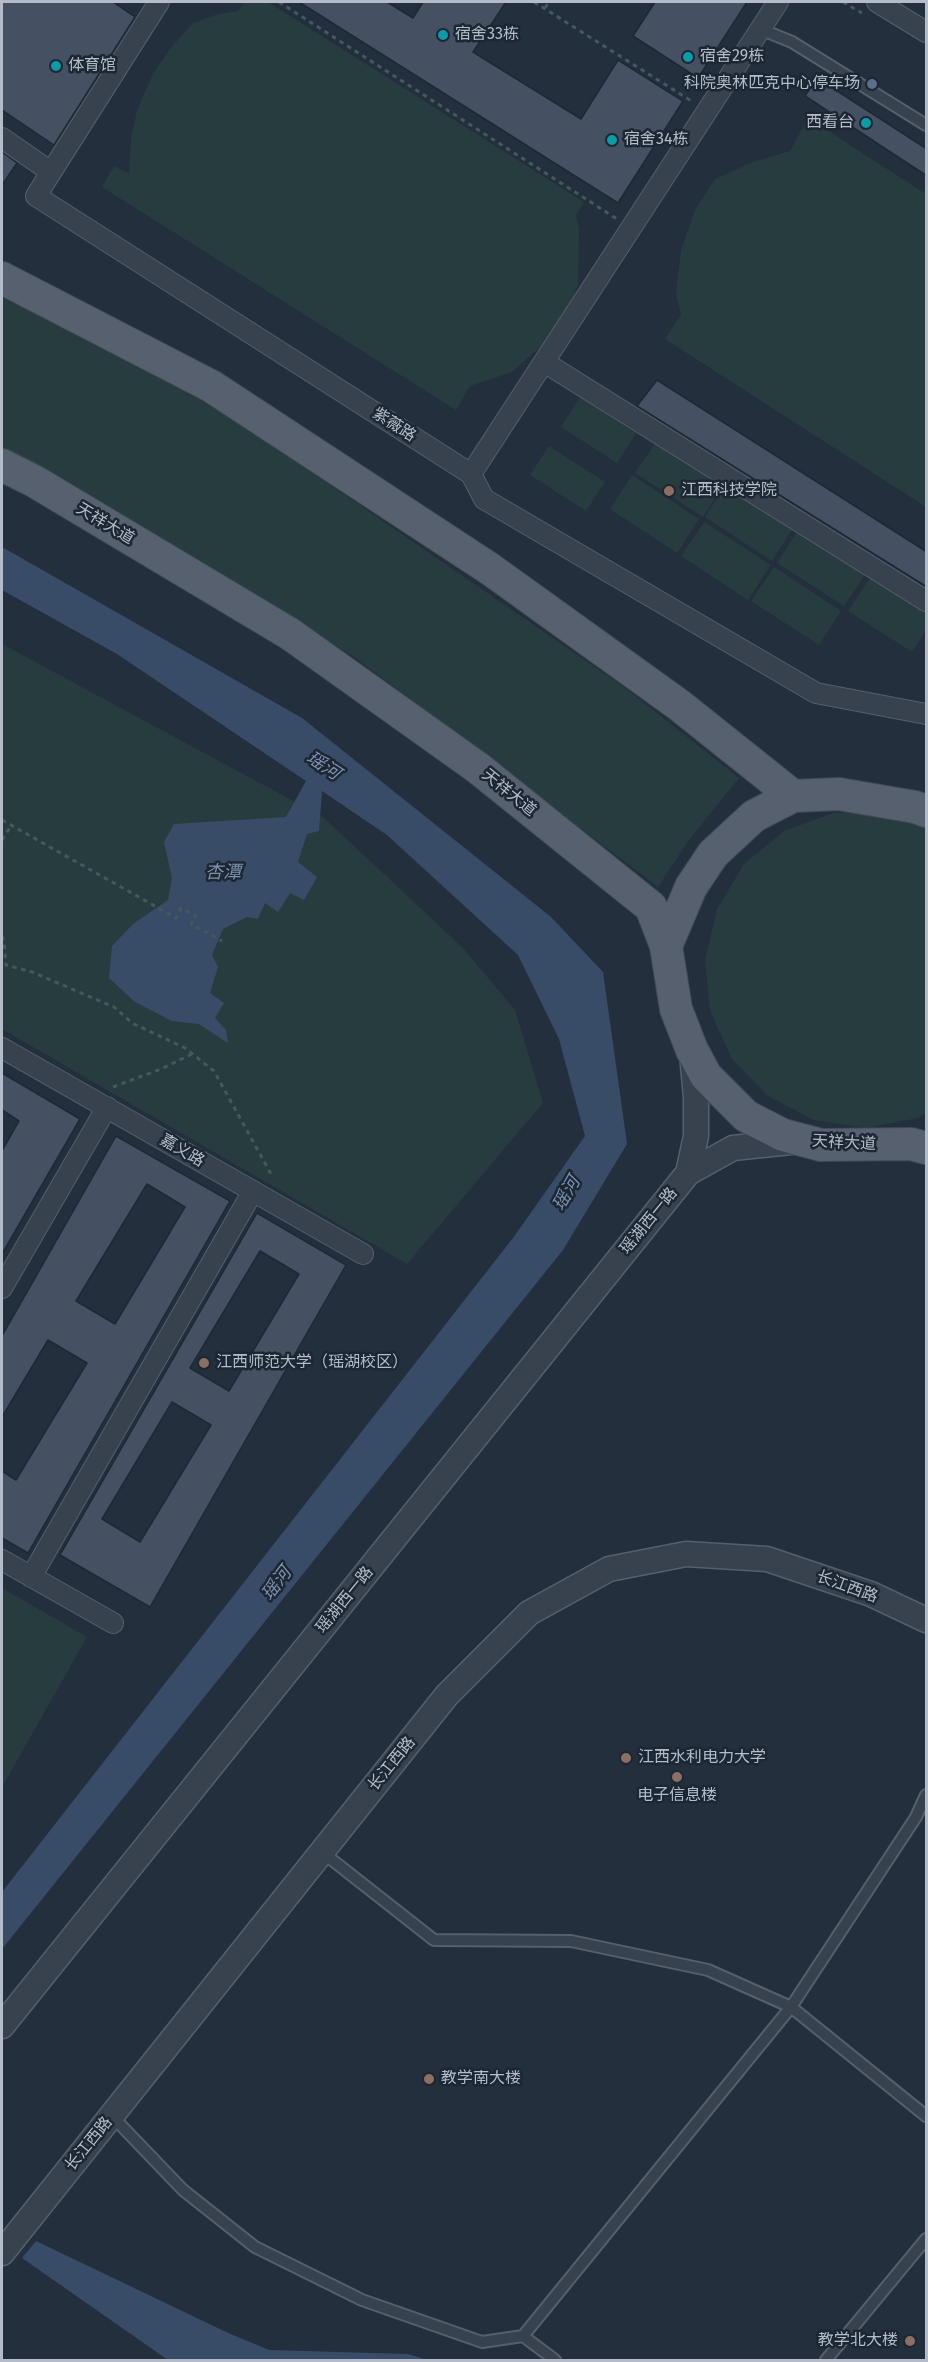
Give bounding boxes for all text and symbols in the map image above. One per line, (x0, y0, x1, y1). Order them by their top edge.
place label: 宿舍33栋 (455, 25, 519, 45)
marker: 宿舍33栋 (436, 28, 450, 42)
place label: 宿舍29栋 (700, 47, 764, 67)
marker: 宿舍29栋 (681, 50, 695, 64)
place label: 体育馆 (68, 56, 116, 76)
marker: 体育馆 (49, 59, 63, 73)
place label: 科院奥林匹克中心停车场 (684, 74, 860, 94)
marker: 科院奥林匹克中心停车场 (865, 77, 879, 91)
place label: 西看台 (806, 113, 854, 133)
marker: 西看台 (859, 116, 873, 130)
place label: 宿舍34栋 (624, 130, 688, 150)
marker: 宿舍34栋 (605, 133, 619, 147)
street label: 紫薇路 (369, 404, 419, 446)
place label: 江西科技学院 (681, 481, 777, 501)
marker: 江西科技学院 (662, 484, 676, 498)
street label: 天祥大道 (73, 499, 137, 549)
water label: 瑶河 (302, 747, 344, 785)
street label: 天祥大道 (478, 765, 540, 821)
water label: 杏潭 (205, 862, 241, 884)
street label: 嘉义路 (156, 1131, 208, 1171)
street label: 天祥大道 (812, 1132, 876, 1154)
water label: 瑶河 (549, 1173, 585, 1215)
street label: 瑶湖西一路 (616, 1184, 682, 1258)
place label: 江西师范大学（瑶湖校区） (216, 1353, 408, 1373)
marker: 江西师范大学（瑶湖校区） (197, 1356, 211, 1370)
water label: 瑶河 (258, 1563, 296, 1605)
street label: 瑶湖西一路 (312, 1563, 378, 1637)
street label: 长江西路 (814, 1567, 880, 1607)
street label: 长江西路 (364, 1733, 420, 1795)
place label: 江西水利电力大学 (638, 1748, 766, 1768)
marker: 江西水利电力大学 (619, 1751, 633, 1765)
marker: 电子信息楼 (670, 1770, 684, 1784)
place label: 电子信息楼 (637, 1786, 717, 1806)
place label: 教学南大楼 (441, 2069, 521, 2089)
marker: 教学南大楼 (422, 2072, 436, 2086)
street label: 长江西路 (61, 2113, 117, 2175)
place label: 教学北大楼 (818, 2331, 898, 2351)
marker: 教学北大楼 (903, 2334, 917, 2348)

